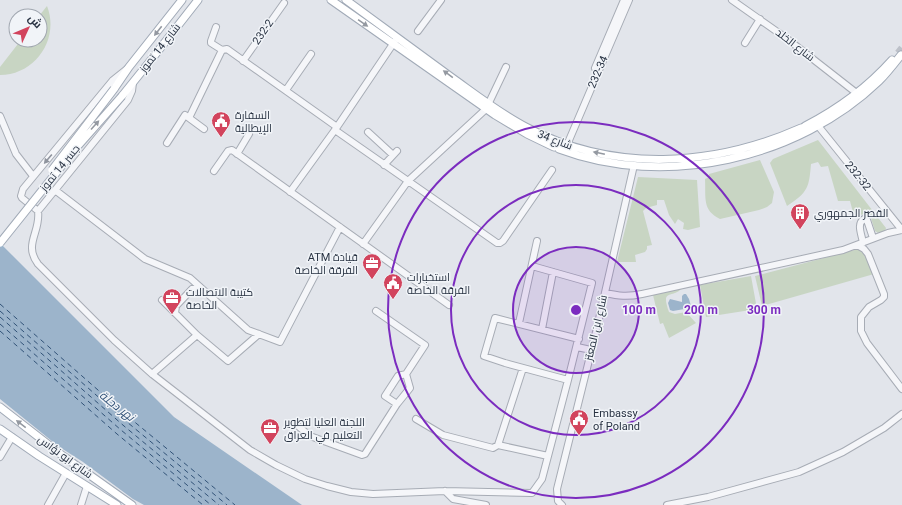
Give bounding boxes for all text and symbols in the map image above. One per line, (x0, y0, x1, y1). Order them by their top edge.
north arrow (8, 8, 48, 48)
text: ش (25, 12, 44, 31)
street label: 232-2 (250, 17, 276, 47)
one-way arrow (358, 19, 368, 27)
street label: شارع 14 تموز (136, 21, 184, 77)
one-way arrow (154, 25, 162, 36)
street label: شارع الخلد (772, 26, 817, 65)
street label: 232-34 (585, 54, 611, 90)
one-way arrow (443, 71, 453, 79)
place label: السفارة الإيطالية (235, 109, 272, 135)
public building icon: السفارة الإيطالية (210, 110, 232, 138)
one-way arrow (91, 120, 100, 131)
street label: شارع 34 (535, 127, 574, 154)
street label: جسر 14 تموز (37, 142, 83, 195)
one-way arrow (593, 150, 605, 156)
one-way arrow (43, 154, 52, 164)
street label: 232-32 (842, 159, 874, 193)
building icon: القصر الجمهوري (789, 202, 811, 230)
place label: القصر الجمهوري (814, 207, 888, 222)
place label: ATM قيادة الفرقة الخاصة (295, 251, 358, 277)
office icon: ATM قيادة الفرقة الخاصة (361, 252, 383, 280)
place label: استخبارات الفرقة الخاصة (407, 271, 470, 297)
public building icon: استخبارات الفرقة الخاصة (382, 272, 404, 300)
place label: كتيبة الاتصالات الخاصة (186, 286, 253, 312)
office icon: كتيبة الاتصالات الخاصة (161, 287, 183, 315)
street label: شارع ابن المعتز (582, 294, 611, 363)
centre of rings (569, 303, 583, 317)
text: 100 m (622, 303, 656, 317)
text: 200 m (684, 303, 718, 317)
text: 300 m (747, 303, 781, 317)
water label: نهر دجلة (97, 388, 139, 425)
place label: Embassy of Poland (593, 407, 640, 433)
public building icon: Embassy of Poland (568, 408, 590, 436)
place label: اللجنة العليا لتطوير التعليم في العراق (283, 416, 365, 444)
office icon: اللجنة العليا لتطوير التعليم في العراق (259, 417, 281, 445)
one-way arrow (16, 420, 27, 428)
street label: شارع ابو نؤاس (34, 433, 95, 482)

